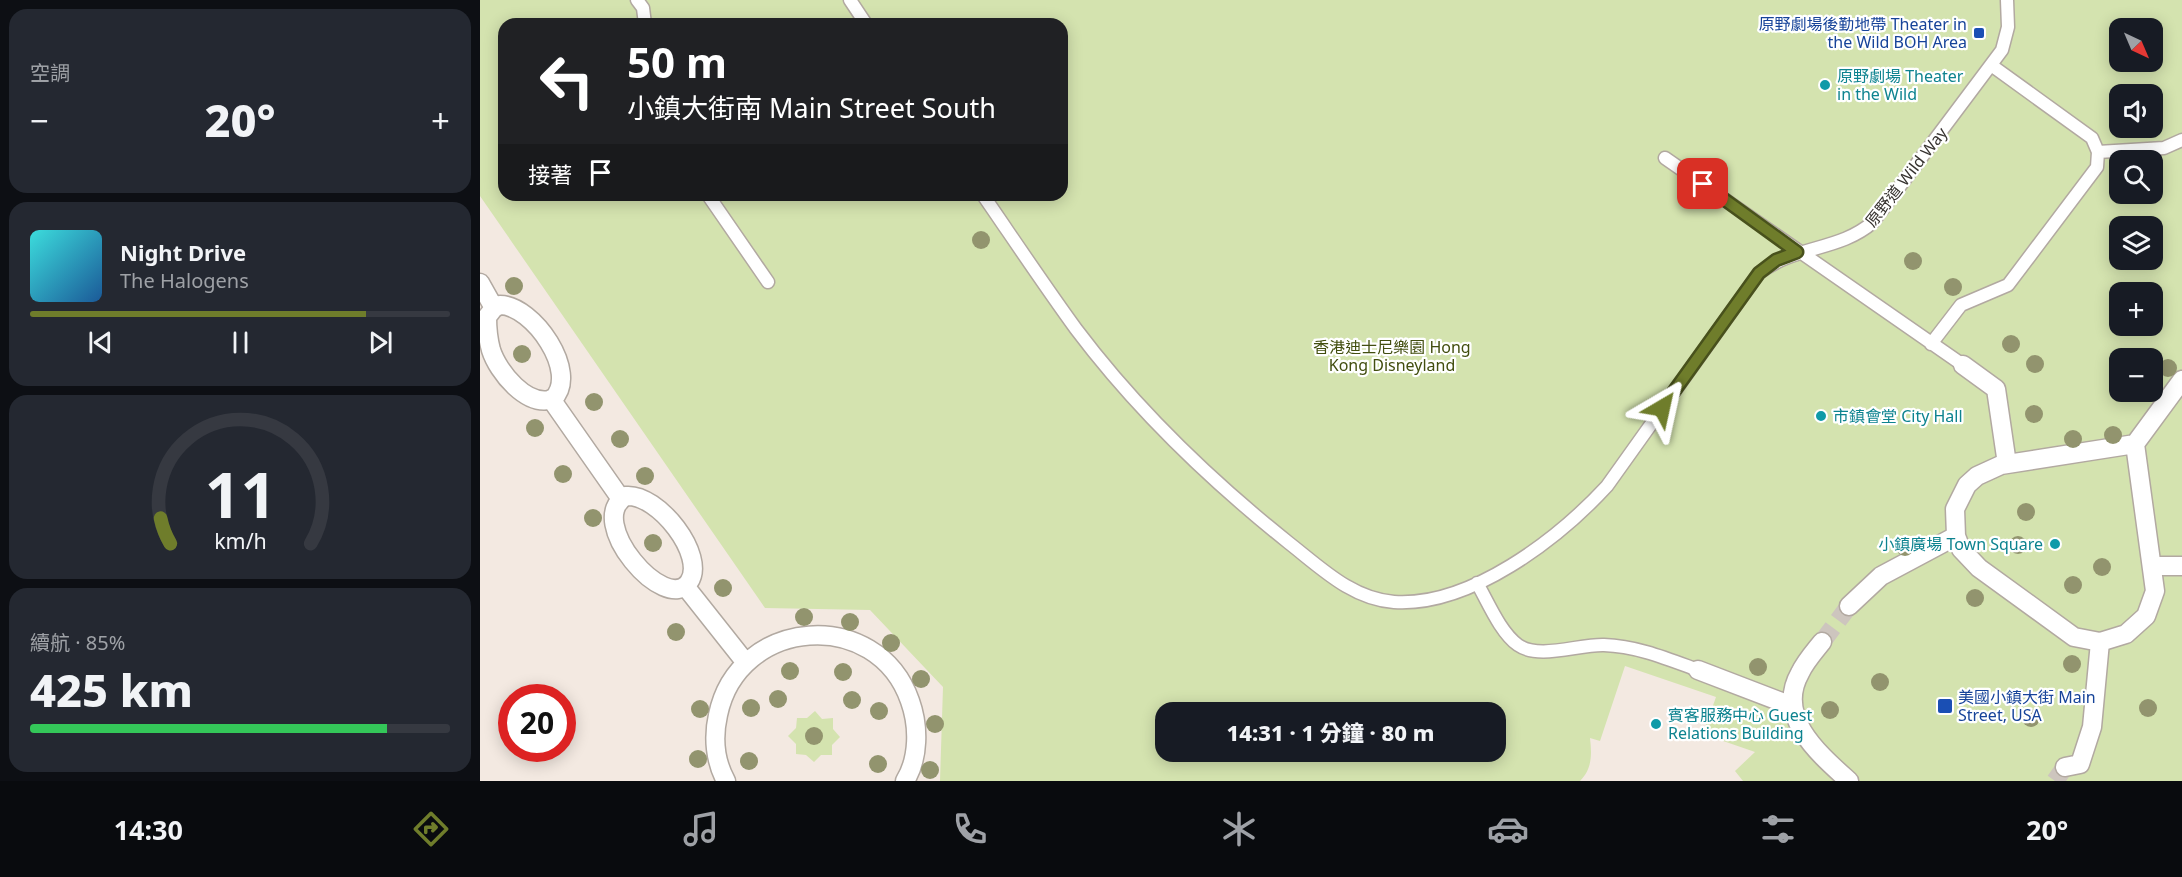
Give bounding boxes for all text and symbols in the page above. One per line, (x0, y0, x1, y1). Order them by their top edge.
place label: 原野劇場後勤地帶 Theater in the Wild BOH Area (1758, 13, 1967, 53)
north arrow (2109, 18, 2163, 72)
map controls (2109, 18, 2163, 402)
marker: 原野劇場後勤地帶 Theater in the Wild BOH Area (1972, 26, 1986, 40)
text: 50 m (627, 33, 727, 90)
icon: left (528, 42, 606, 120)
text: 空調 (30, 59, 70, 86)
place label: 原野劇場 Theater in the Wild (1837, 65, 1964, 105)
marker: 原野劇場 Theater in the Wild (1818, 78, 1832, 92)
button: sound (2109, 84, 2163, 138)
text: 20° (204, 89, 276, 150)
text: 小鎮大街南 Main Street South (627, 89, 996, 126)
text: − (30, 98, 49, 143)
text: + (431, 98, 450, 143)
street label: 原野道 Wild Way (1860, 122, 1952, 231)
button: search (2109, 150, 2163, 204)
icon: arrive (584, 156, 617, 189)
pin (1677, 158, 1728, 209)
text: 接著 (528, 159, 572, 189)
icon: arrive (1686, 167, 1719, 200)
button: layers (2109, 216, 2163, 270)
text: Night Drive (120, 237, 246, 267)
text: The Halogens (120, 267, 249, 294)
button: + (2109, 282, 2163, 336)
icon: previous (84, 326, 117, 359)
icon: pause (224, 326, 257, 359)
icon: next (364, 326, 397, 359)
park label: 香港迪士尼樂園 Hong Kong Disneyland (1313, 336, 1471, 376)
button: − (2109, 348, 2163, 402)
position arrow (1630, 376, 1694, 440)
place label: 市鎮會堂 City Hall (1833, 405, 1963, 427)
marker: 市鎮會堂 City Hall (1814, 409, 1828, 423)
text: 11 (204, 451, 276, 536)
text: km/h (214, 526, 266, 555)
place label: 小鎮廣場 Town Square (1878, 533, 2043, 555)
marker: 小鎮廣場 Town Square (2048, 537, 2062, 551)
text: 續航 · 85% (30, 629, 125, 656)
text: 425 km (30, 659, 193, 720)
speed limit sign: 20 (498, 684, 576, 762)
place label: 美國小鎮大街 Main Street, USA (1958, 686, 2096, 726)
marker: 美國小鎮大街 Main Street, USA (1936, 697, 1954, 715)
place label: 賓客服務中心 Guest Relations Building (1668, 704, 1812, 744)
text: 14:31 · 1 分鐘 · 80 m (1227, 717, 1434, 747)
marker: 賓客服務中心 Guest Relations Building (1649, 717, 1663, 731)
icon: directions (410, 808, 452, 850)
icon: music (680, 808, 722, 850)
icon: phone (949, 808, 991, 850)
icon: climate (1218, 808, 1260, 850)
icon: car (1487, 808, 1529, 850)
icon: filters (1757, 808, 1799, 850)
text: 14:30 (114, 811, 183, 848)
text: 20° (2026, 811, 2068, 848)

